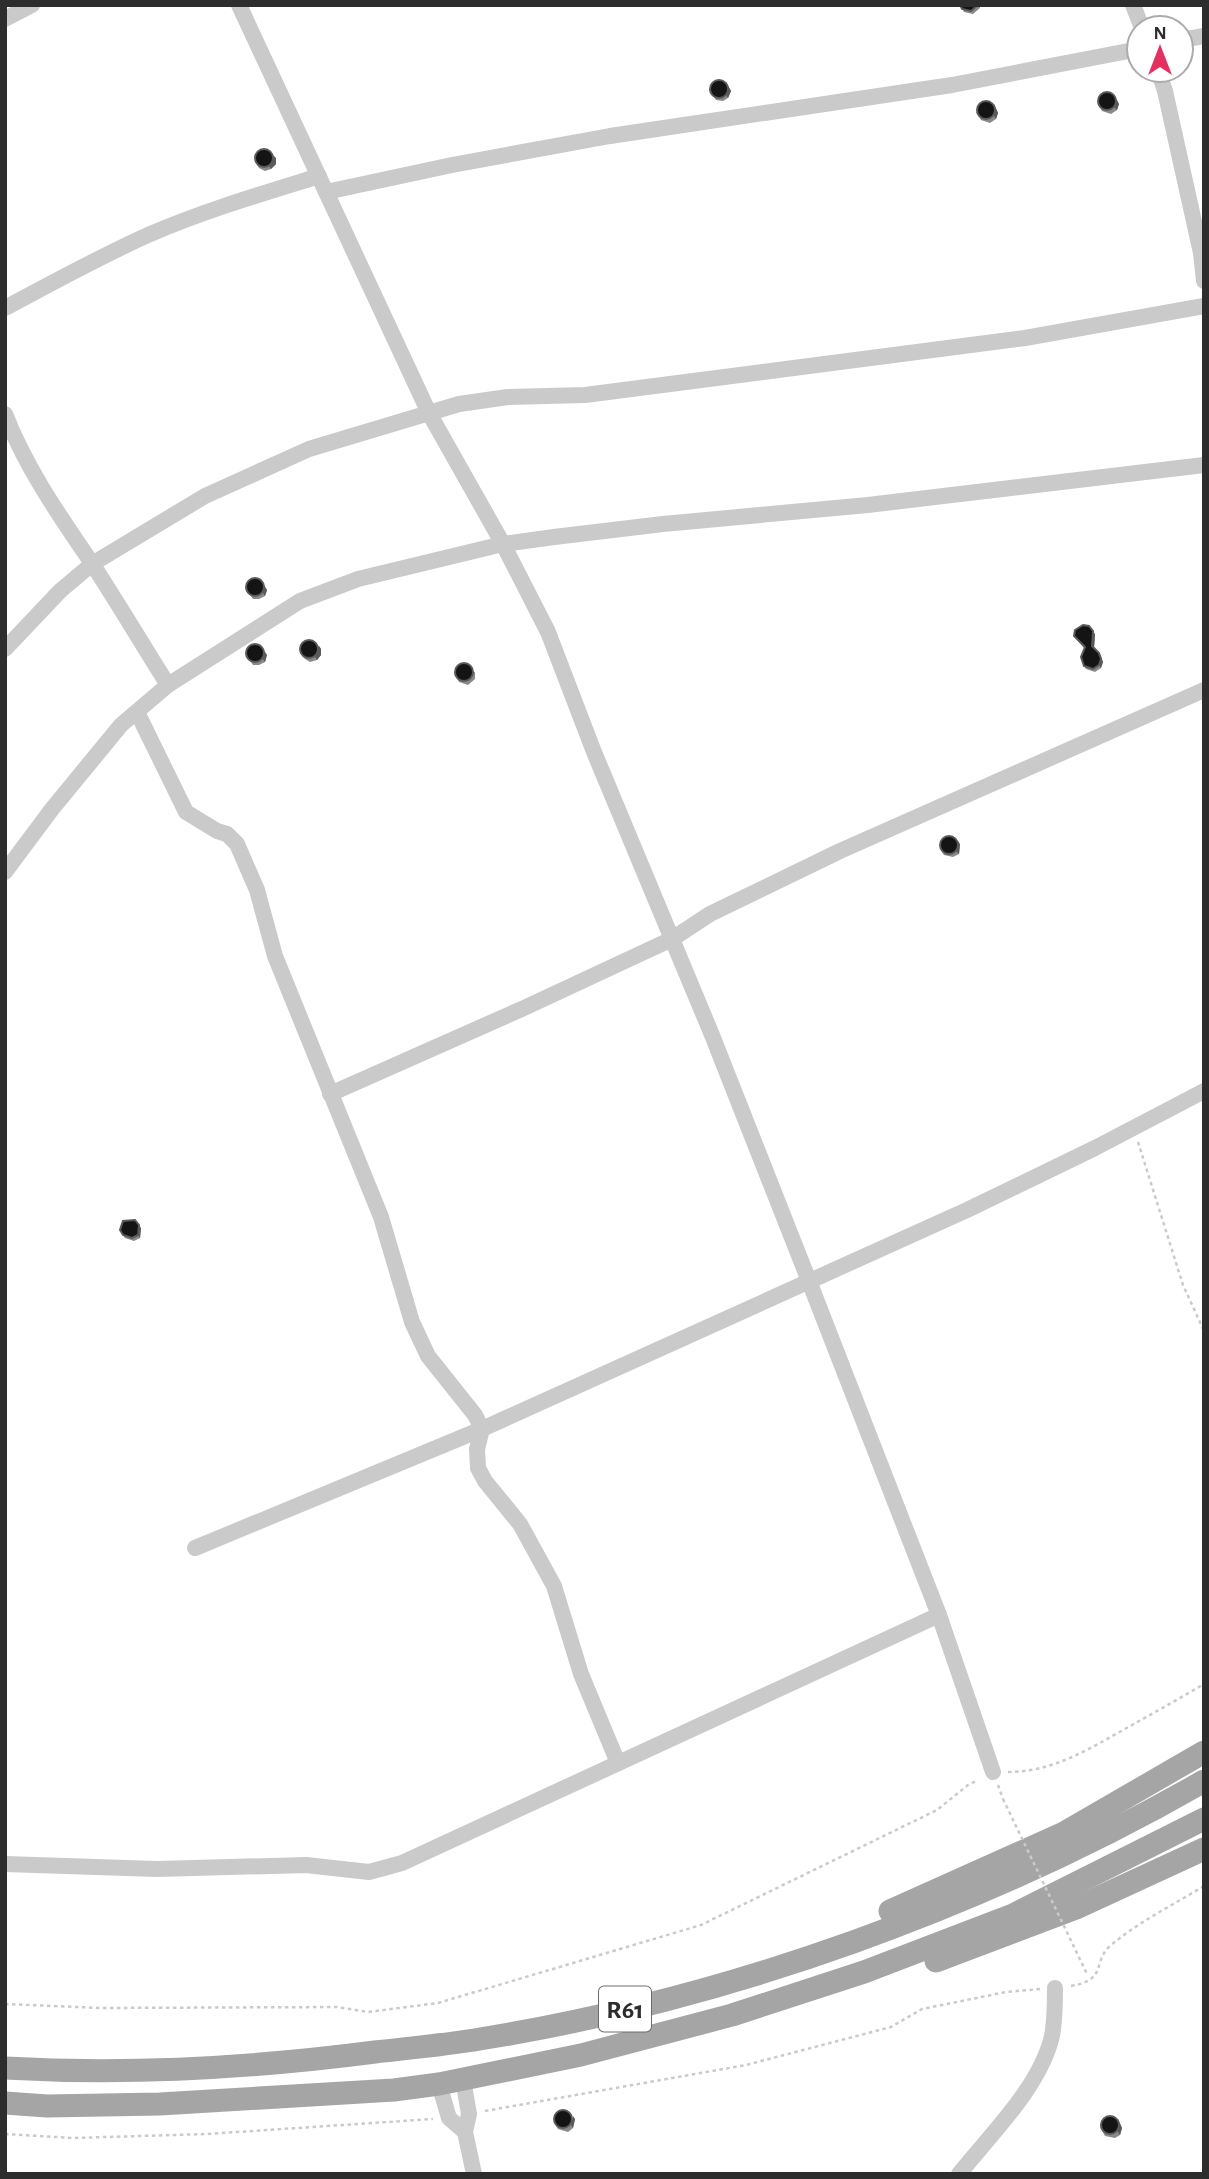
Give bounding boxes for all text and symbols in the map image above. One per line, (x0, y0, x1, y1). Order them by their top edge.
north arrow (1125, 14, 1195, 84)
text: N (1153, 24, 1167, 43)
road number: R61 (599, 1986, 651, 2032)

